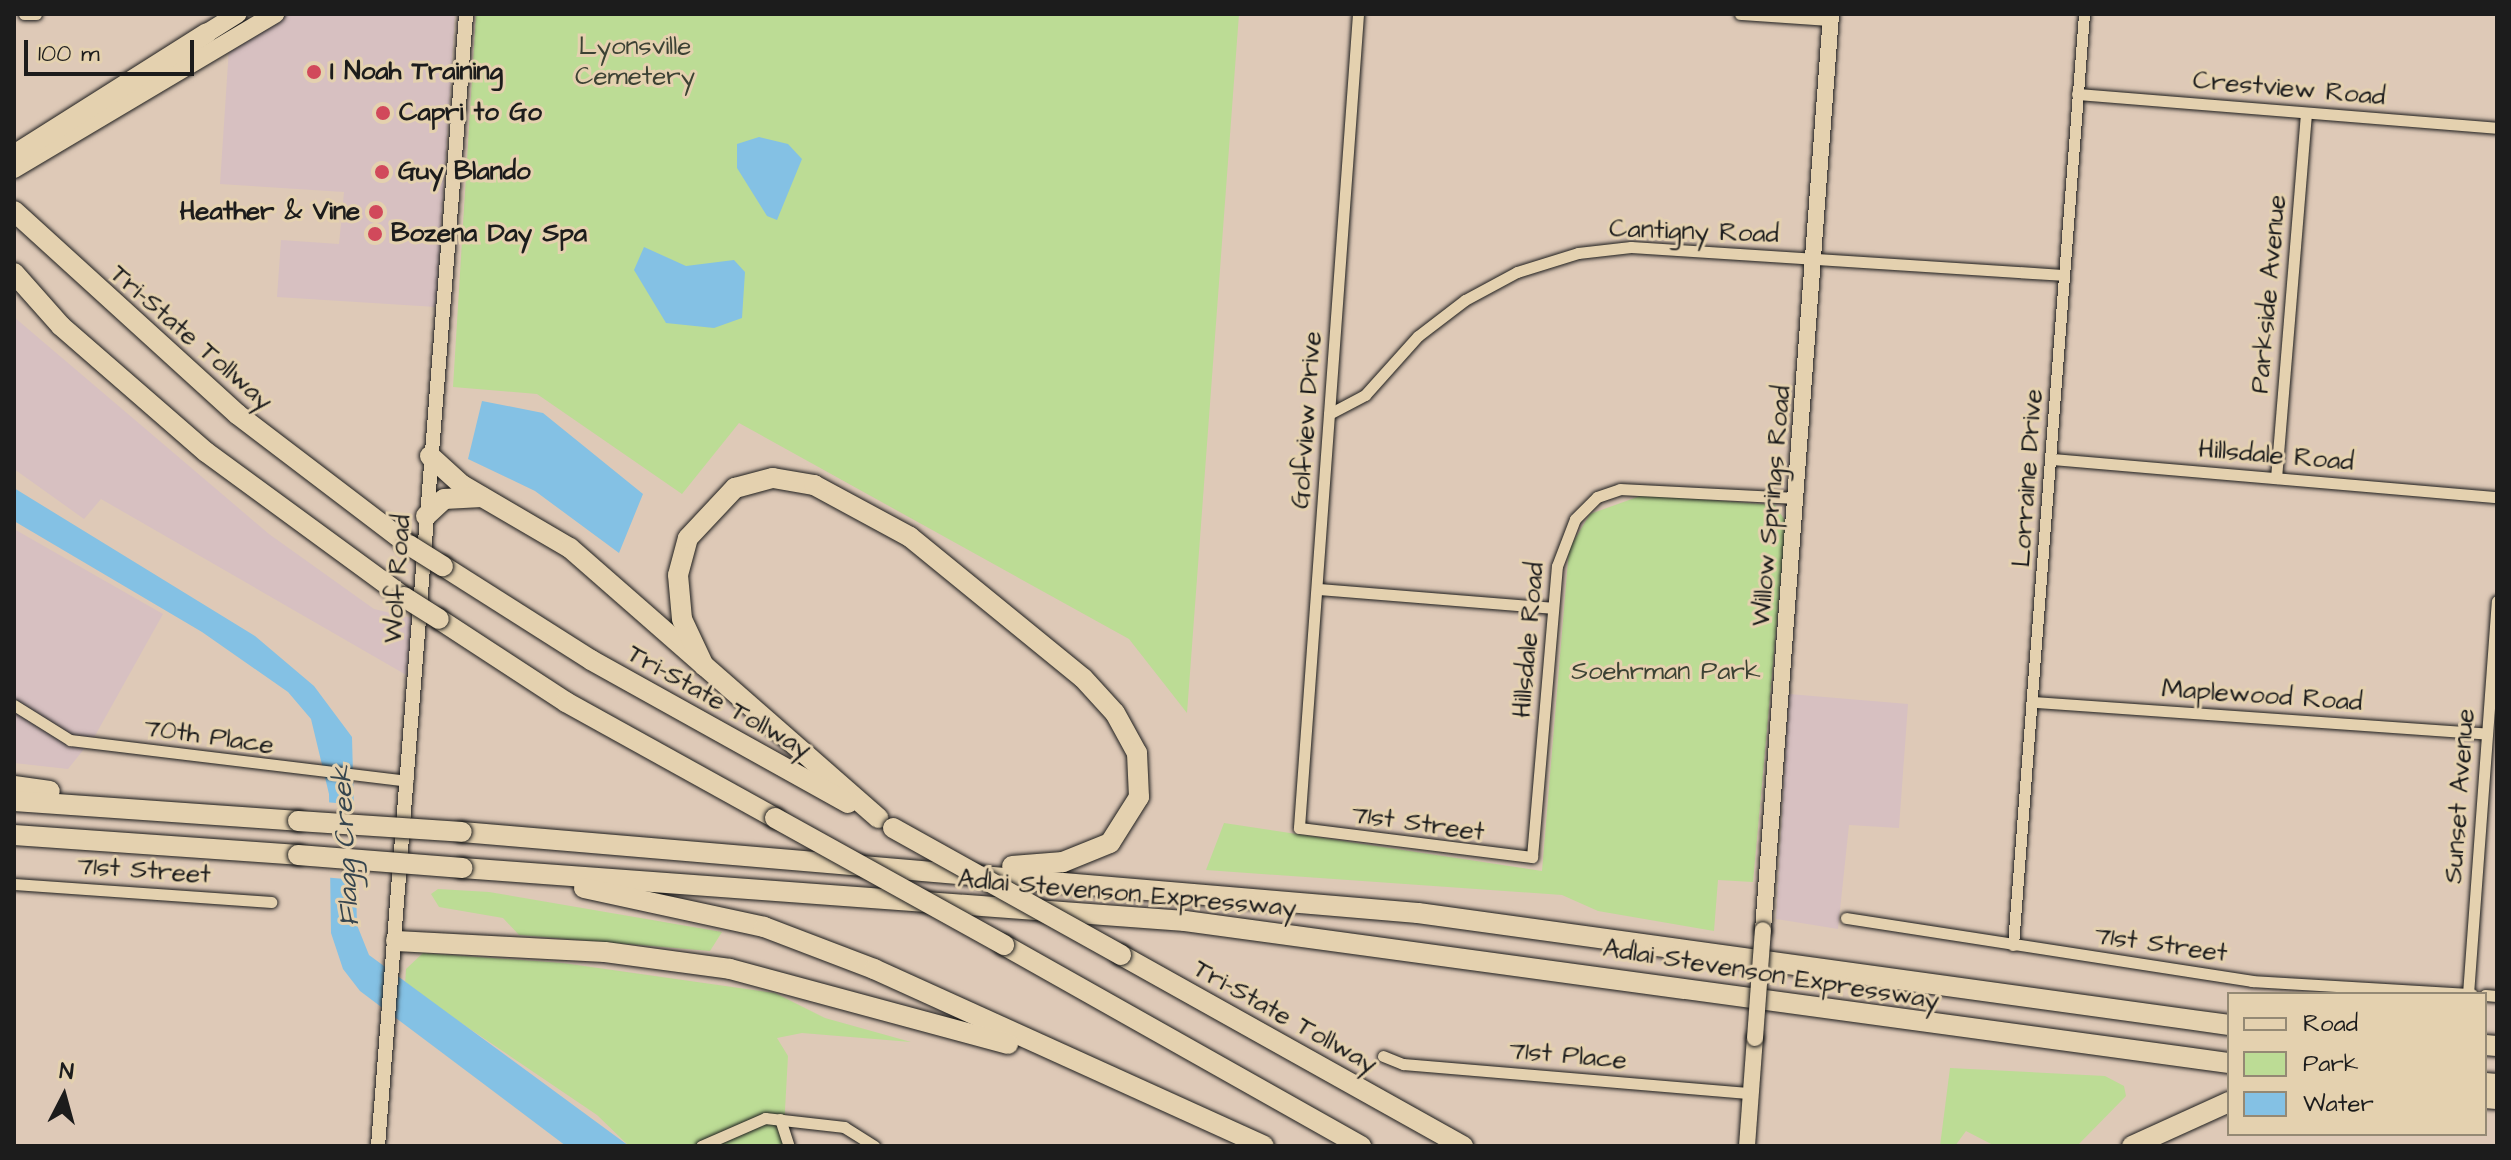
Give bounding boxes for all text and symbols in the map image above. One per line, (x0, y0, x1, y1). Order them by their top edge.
scale bar (28, 24, 198, 74)
park label: Lyonsville Cemetery (575, 31, 695, 92)
text: 100 m (38, 37, 100, 71)
place label: I Noah Training (330, 56, 503, 88)
marker: I Noah Training (305, 63, 323, 81)
street label: Crestview Road (2191, 65, 2387, 113)
place label: Capri to Go (399, 97, 542, 129)
marker: Capri to Go (374, 104, 392, 122)
place label: Guy Blando (398, 156, 531, 188)
marker: Guy Blando (373, 163, 391, 181)
street label: Parkside Avenue (2245, 193, 2293, 395)
place label: Heather & Vine (180, 196, 360, 228)
marker: Heather & Vine (367, 203, 385, 221)
street label: Cantigny Road (1609, 213, 1779, 251)
place label: Bozena Day Spa (391, 218, 587, 250)
marker: Bozena Day Spa (366, 225, 384, 243)
street label: Tri-State Tollway (103, 259, 279, 417)
street label: Golfview Drive (1285, 330, 1329, 510)
street label: Willow Springs Road (1746, 384, 1798, 628)
street label: Lorraine Drive (2006, 388, 2050, 568)
street label: Hillsdale Road (2197, 434, 2355, 478)
street label: Wolf Road (378, 514, 418, 644)
street label: Hillsdale Road (1507, 561, 1551, 719)
street label: Tri-State Tollway (622, 639, 816, 765)
park label: Soehrman Park (1571, 656, 1761, 688)
street label: Maplewood Road (2161, 673, 2363, 719)
street label: Sunset Avenue (2438, 707, 2482, 885)
street label: 70th Place (142, 712, 276, 762)
water label: Flagg Creek (325, 765, 367, 927)
street label: 71st Street (1350, 799, 1486, 849)
street label: 71st Street (76, 851, 212, 891)
street label: Adlai Stevenson Expressway (956, 864, 1298, 924)
street label: 71st Street (2093, 920, 2229, 970)
street label: Adlai Stevenson Expressway (1601, 933, 1941, 1017)
street label: Tri-State Tollway (1188, 954, 1382, 1080)
legend (2227, 992, 2487, 1136)
text: Road (2303, 1007, 2358, 1041)
street label: 71st Place (1508, 1035, 1628, 1077)
text: Park (2303, 1047, 2359, 1081)
text: N (58, 1055, 75, 1088)
north arrow (24, 1056, 104, 1136)
text: Water (2303, 1087, 2374, 1121)

